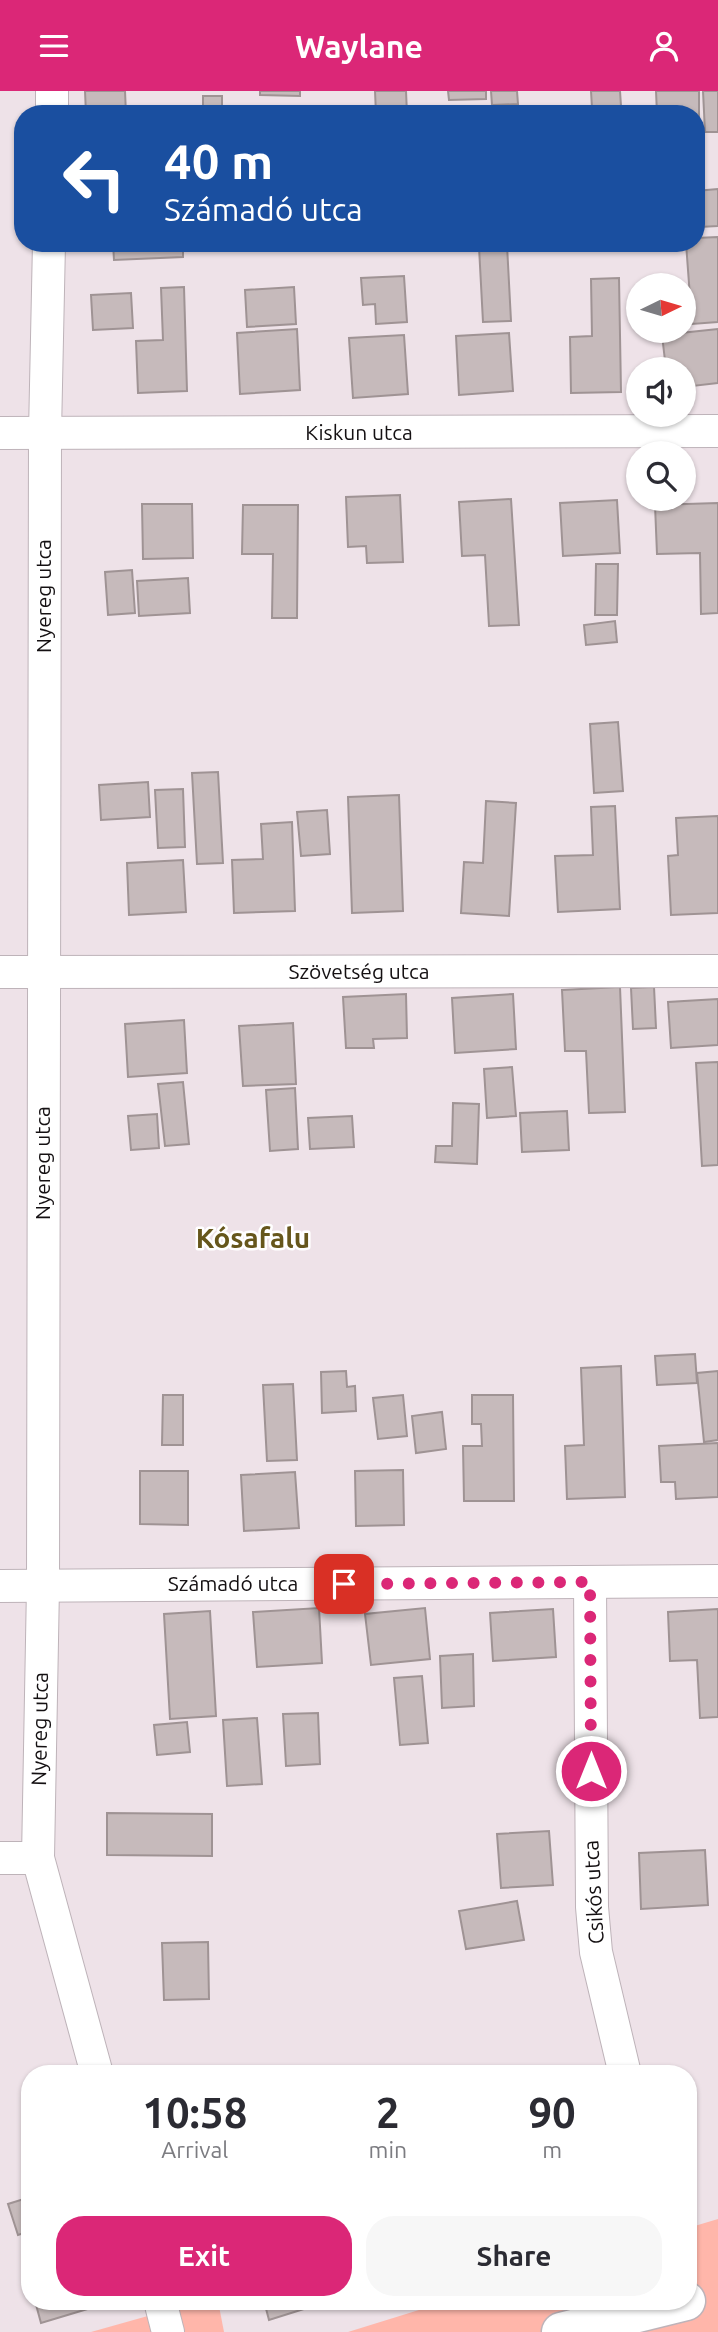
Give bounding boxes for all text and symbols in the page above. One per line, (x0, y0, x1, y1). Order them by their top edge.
icon: menu (35, 27, 73, 65)
icon: person (645, 27, 683, 65)
text: Waylane (295, 28, 423, 64)
icon: left (49, 133, 140, 224)
text: 40 m (164, 133, 273, 188)
text: Számadó utca (164, 191, 363, 227)
north arrow (626, 273, 696, 343)
map controls (626, 273, 696, 511)
button: sound (626, 357, 696, 427)
street label: Kiskun utca (305, 420, 413, 444)
button: search (626, 441, 696, 511)
street label: Nyereg utca (31, 539, 55, 653)
street label: Szövetség utca (288, 959, 430, 983)
street label: Nyereg utca (30, 1106, 54, 1220)
district label: Kósafalu (196, 1222, 310, 1253)
pin (314, 1554, 374, 1614)
icon: arrive (325, 1565, 363, 1603)
street label: Számadó utca (168, 1571, 298, 1595)
street label: Nyereg utca (26, 1672, 52, 1786)
position arrow (554, 1734, 628, 1808)
street label: Csikós utca (578, 1839, 608, 1945)
text: 10:58 (142, 2089, 247, 2136)
text: 2 (376, 2089, 400, 2136)
text: 90 (528, 2089, 576, 2136)
text: Arrival (161, 2137, 228, 2162)
text: min (369, 2137, 407, 2162)
text: m (542, 2137, 562, 2162)
button: Exit (56, 2216, 352, 2296)
button: Share (366, 2216, 662, 2296)

